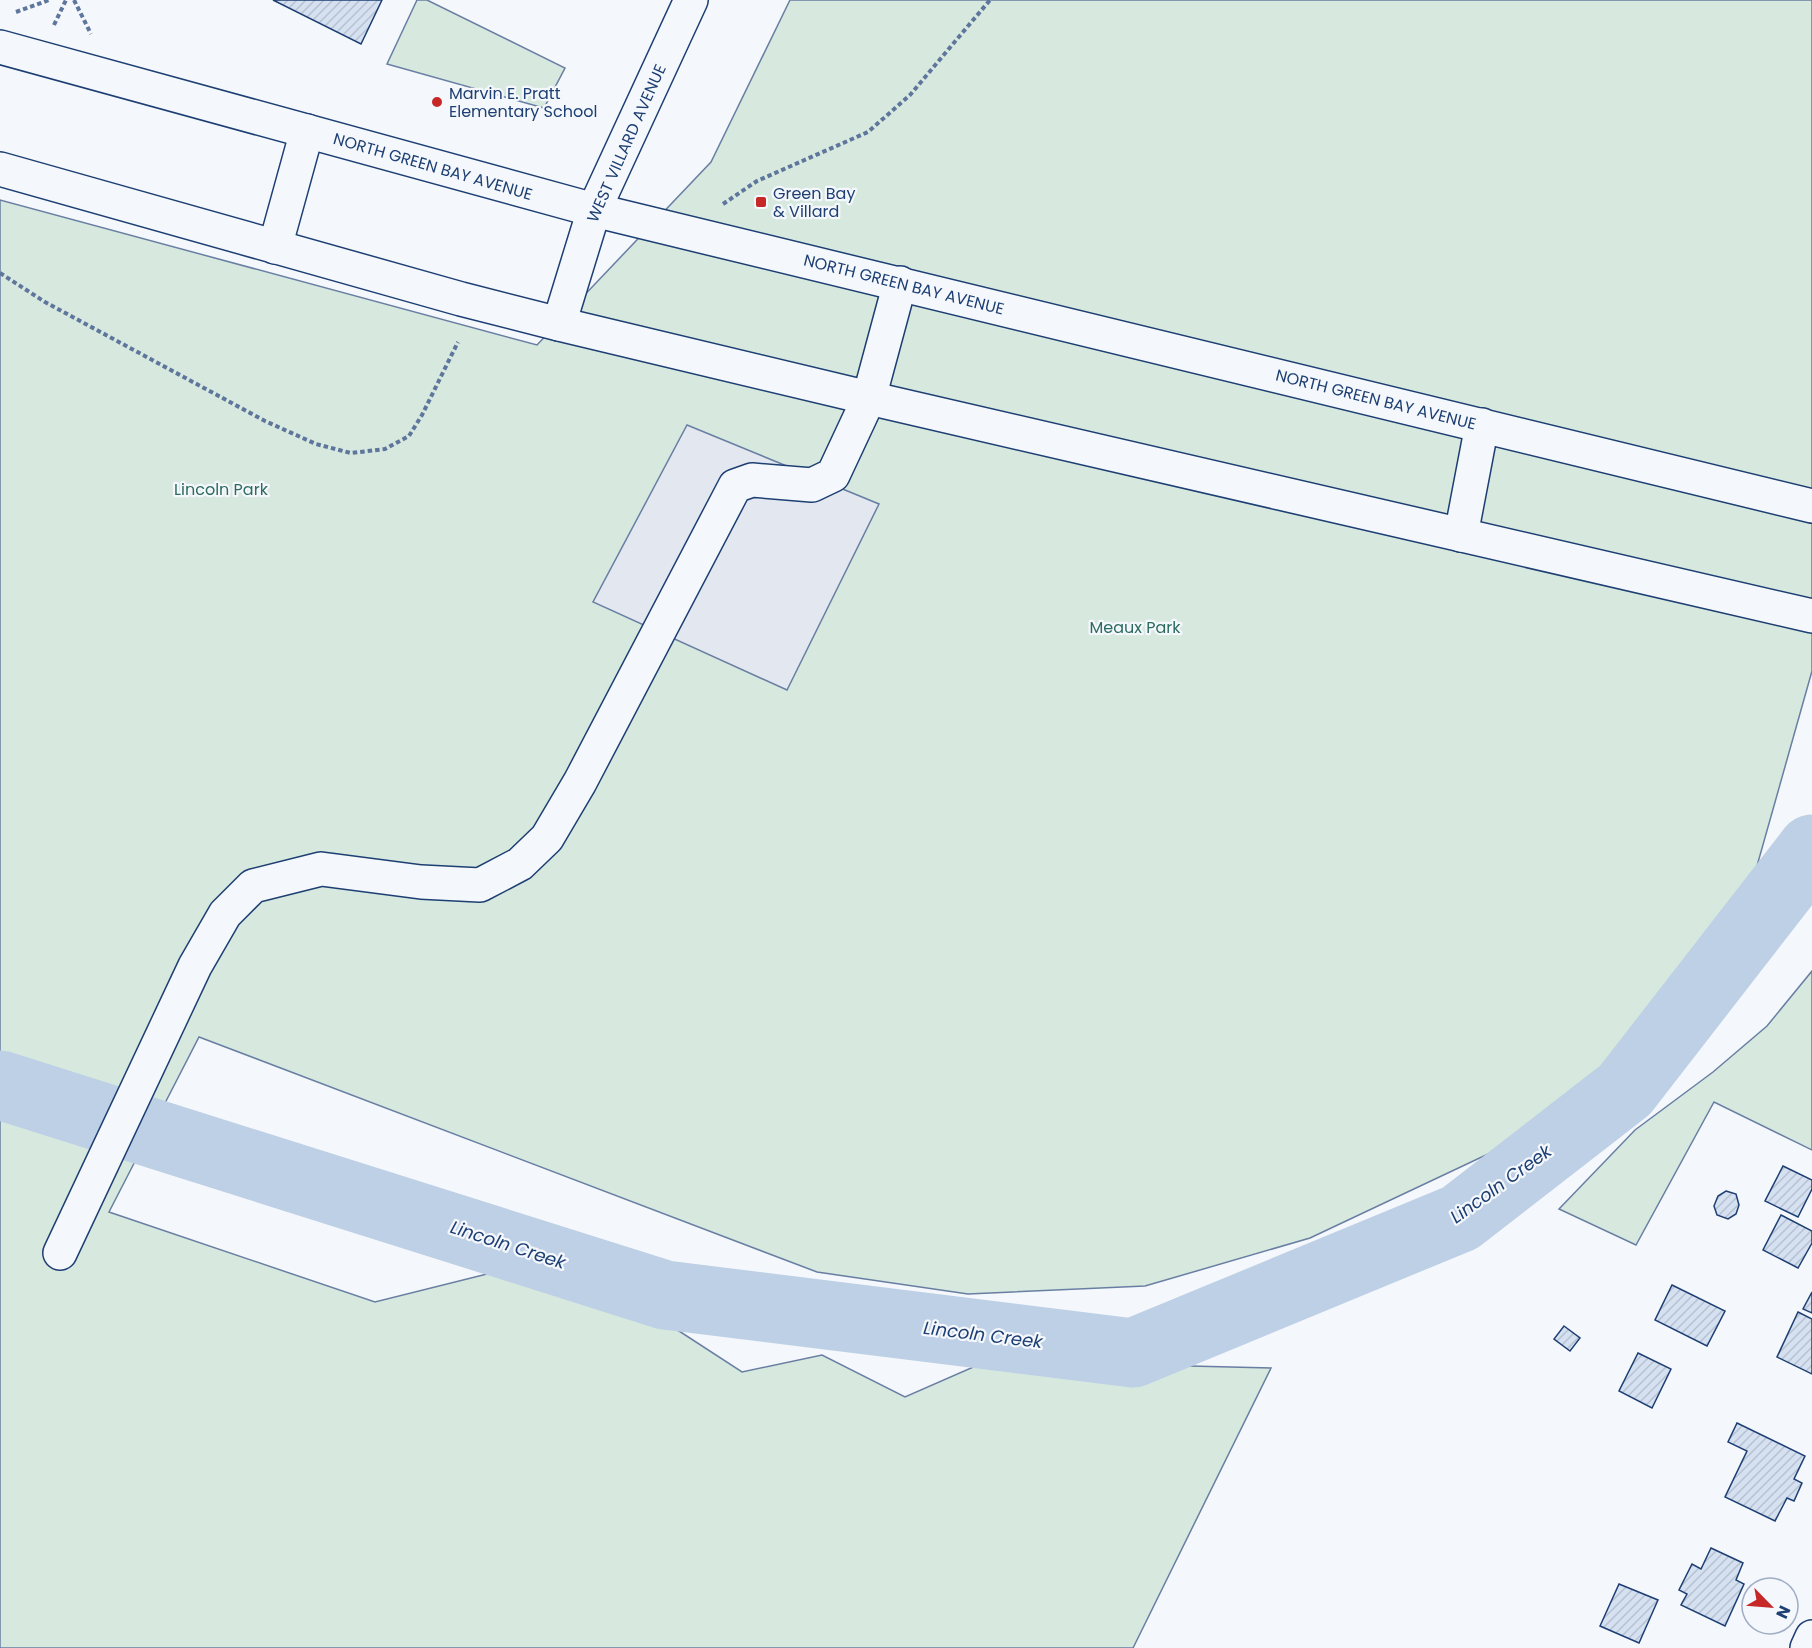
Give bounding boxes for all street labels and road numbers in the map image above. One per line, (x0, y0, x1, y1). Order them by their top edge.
street label: WEST VILLARD AVENUE (581, 60, 672, 226)
street label: NORTH GREEN BAY AVENUE (331, 127, 535, 206)
street label: NORTH GREEN BAY AVENUE (801, 248, 1007, 321)
street label: NORTH GREEN BAY AVENUE (1273, 363, 1479, 436)

